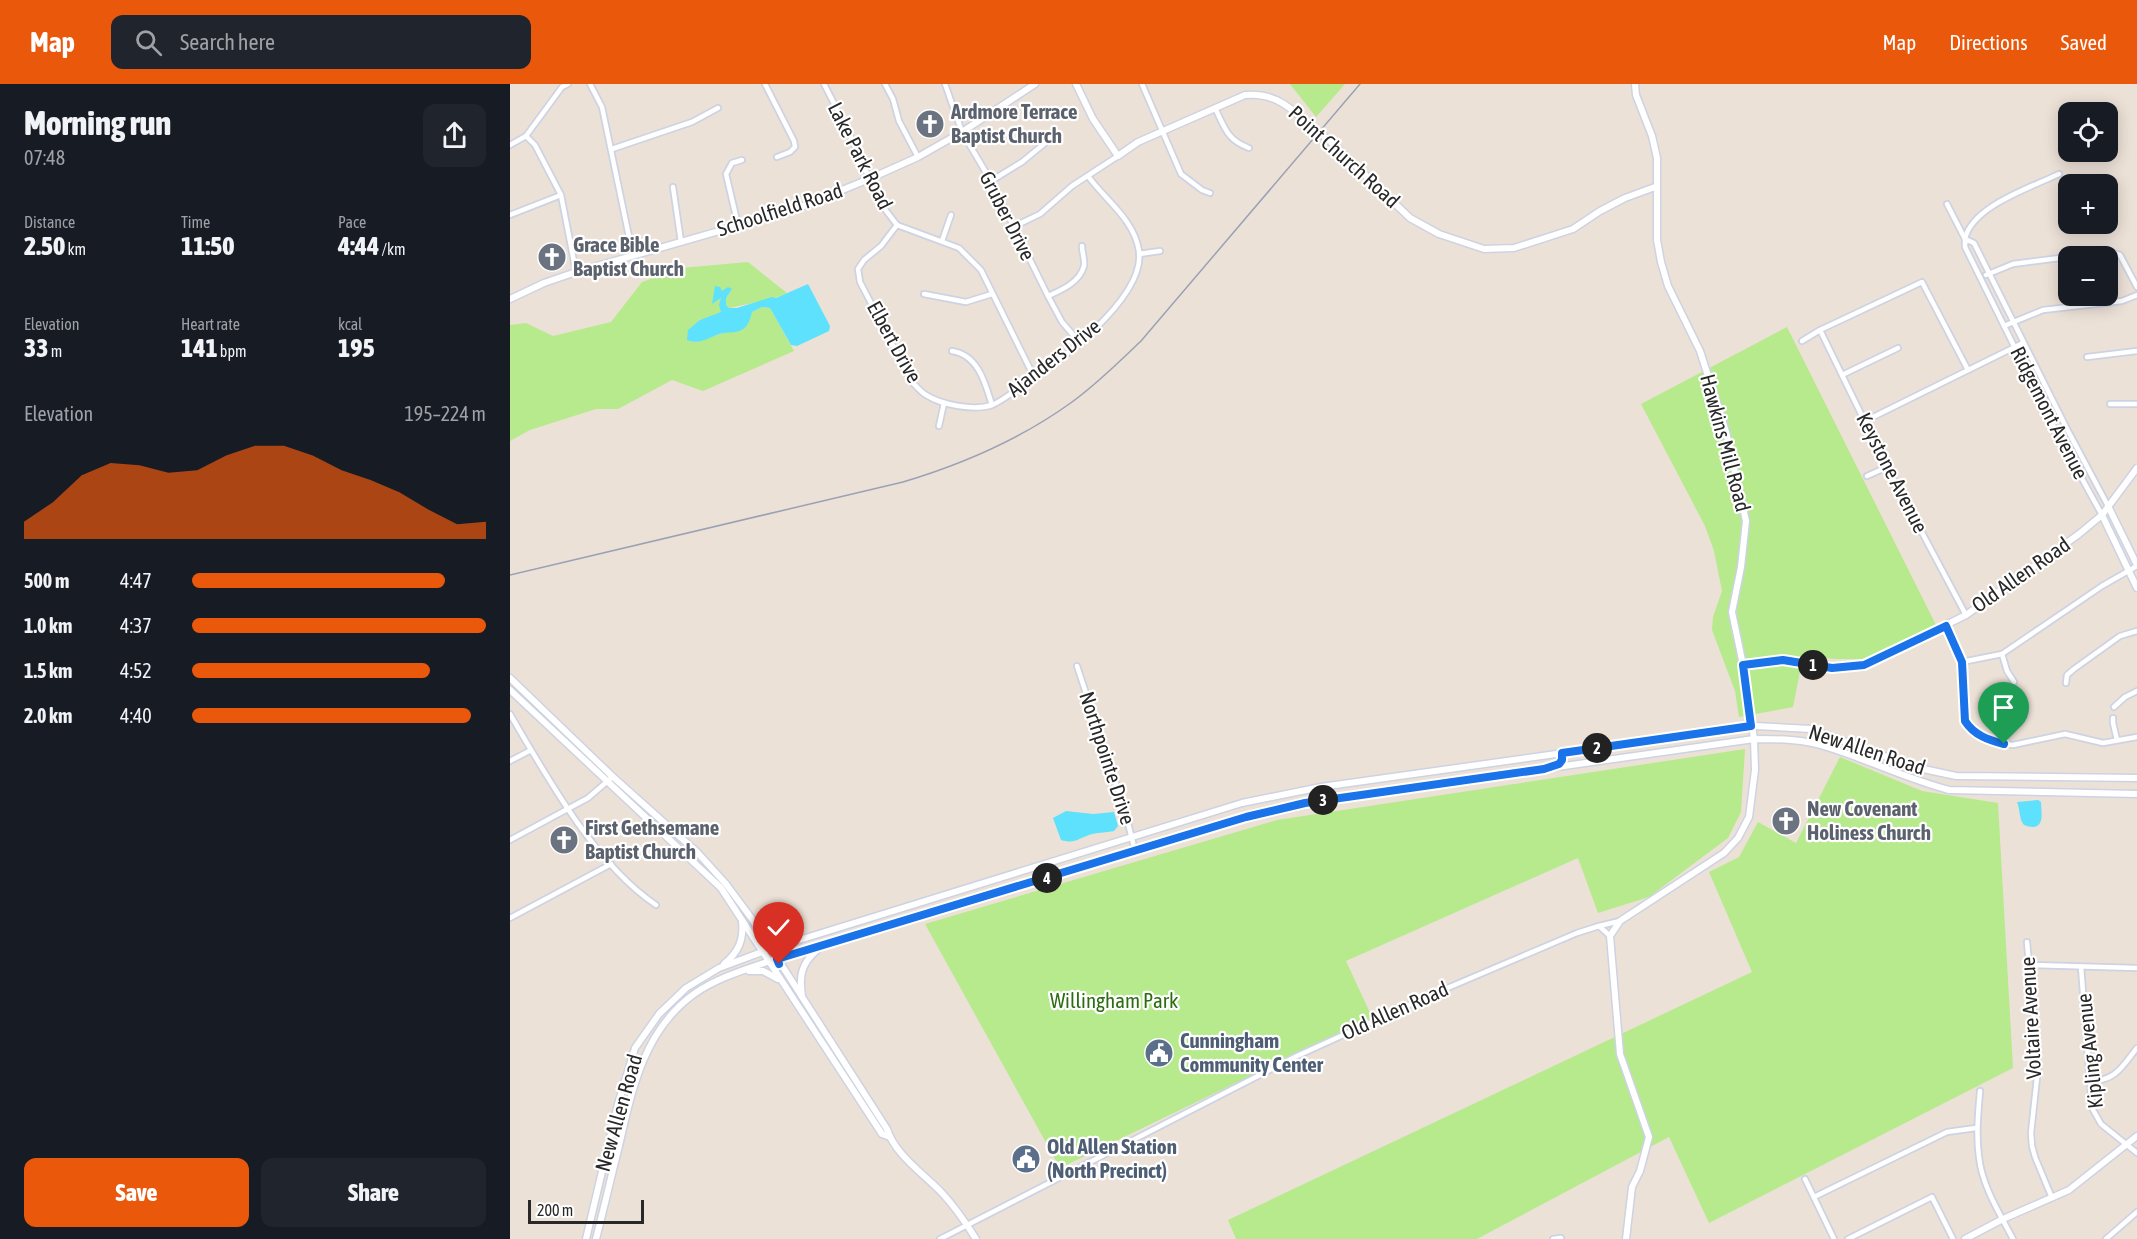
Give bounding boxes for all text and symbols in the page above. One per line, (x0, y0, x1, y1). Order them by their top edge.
search box (111, 15, 531, 69)
text: Map (30, 26, 75, 58)
icon: search (132, 26, 165, 59)
text: Search here (180, 29, 275, 55)
text: Map (1882, 30, 1916, 54)
text: Directions (1949, 30, 2028, 54)
text: Saved (2061, 30, 2107, 54)
street label: Lake Park Road (824, 98, 898, 213)
place label: Ardmore Terrace Baptist Church (950, 99, 1078, 147)
street label: Point Church Road (1284, 100, 1405, 212)
map controls (2058, 102, 2118, 306)
button: locate (2058, 102, 2118, 162)
text: Morning run (24, 104, 171, 142)
button: share (423, 104, 486, 167)
church icon: Ardmore Terrace Baptist Church (914, 108, 946, 140)
text: 07:48 (24, 146, 65, 169)
street label: Gruber Drive (975, 167, 1041, 264)
button: + (2058, 174, 2118, 234)
street label: Schoolfield Road (714, 177, 845, 241)
text: Distance (24, 213, 75, 231)
text: Time (181, 213, 210, 231)
text: Pace (338, 213, 366, 231)
text: 2.50 (24, 231, 65, 261)
text: 11:50 (181, 231, 235, 261)
text: 4:44 (338, 231, 379, 261)
place label: Grace Bible Baptist Church (573, 232, 684, 280)
text: km (65, 240, 86, 258)
text: /km (379, 240, 405, 258)
church icon: Grace Bible Baptist Church (536, 241, 568, 273)
button: − (2058, 246, 2118, 306)
street label: Elbert Drive (863, 296, 927, 387)
street label: Ajanders Drive (1002, 313, 1105, 401)
text: Elevation (24, 315, 79, 333)
text: Heart rate (181, 315, 240, 333)
text: kcal (338, 315, 362, 333)
text: 33 (24, 333, 48, 363)
text: 141 (181, 333, 218, 363)
text: 195 (338, 333, 375, 363)
text: m (48, 342, 62, 360)
text: bpm (218, 342, 247, 360)
street label: Ridgemont Avenue (2006, 342, 2094, 483)
street label: Hawkins Mill Road (1696, 371, 1756, 514)
text: Elevation (24, 402, 93, 425)
text: 195–224 m (404, 402, 486, 425)
street label: Keystone Avenue (1852, 408, 1933, 537)
street label: Old Allen Road (1967, 532, 2074, 617)
text: 500 m (24, 569, 69, 592)
text: 4:47 (120, 569, 152, 592)
text: 1.0 km (24, 614, 72, 637)
text: 4:37 (120, 614, 152, 637)
pin: 1 (1798, 650, 1828, 680)
text: 1 (1809, 656, 1817, 674)
text: 1.5 km (24, 659, 72, 682)
text: 4:52 (120, 659, 152, 682)
pin (1978, 682, 2029, 744)
street label: Northpointe Drive (1075, 688, 1141, 827)
icon: arrive (1987, 691, 2020, 724)
text: 2.0 km (24, 704, 72, 727)
text: 4:40 (120, 704, 152, 727)
street label: New Allen Road (1806, 719, 1929, 779)
pin: 2 (1582, 733, 1612, 763)
text: 2 (1593, 739, 1601, 757)
pin: 3 (1308, 785, 1338, 815)
text: 3 (1319, 791, 1327, 809)
place label: New Covenant Holiness Church (1807, 796, 1931, 844)
church icon: New Covenant Holiness Church (1770, 805, 1802, 837)
place label: First Gethsemane Baptist Church (585, 815, 719, 863)
church icon: First Gethsemane Baptist Church (548, 824, 580, 856)
pin: 4 (1032, 863, 1062, 893)
text: 4 (1043, 869, 1051, 887)
pin (753, 902, 804, 964)
icon: check (762, 911, 795, 944)
street label: Voltaire Avenue (2015, 956, 2045, 1080)
street label: Old Allen Road (1337, 976, 1452, 1044)
park label: Willingham Park (1050, 988, 1178, 1012)
street label: Kipling Avenue (2071, 992, 2107, 1110)
place label: Cunningham Community Center (1180, 1028, 1324, 1076)
public building icon: Cunningham Community Center (1143, 1037, 1175, 1069)
street label: New Allen Road (590, 1051, 646, 1174)
place label: Old Allen Station (North Precinct) (1047, 1134, 1177, 1182)
public building icon: Old Allen Station (North Precinct) (1010, 1143, 1042, 1175)
button: Save (24, 1158, 249, 1227)
button: Share (261, 1158, 486, 1227)
scale bar (528, 1197, 644, 1224)
text: 200 m (537, 1201, 573, 1219)

